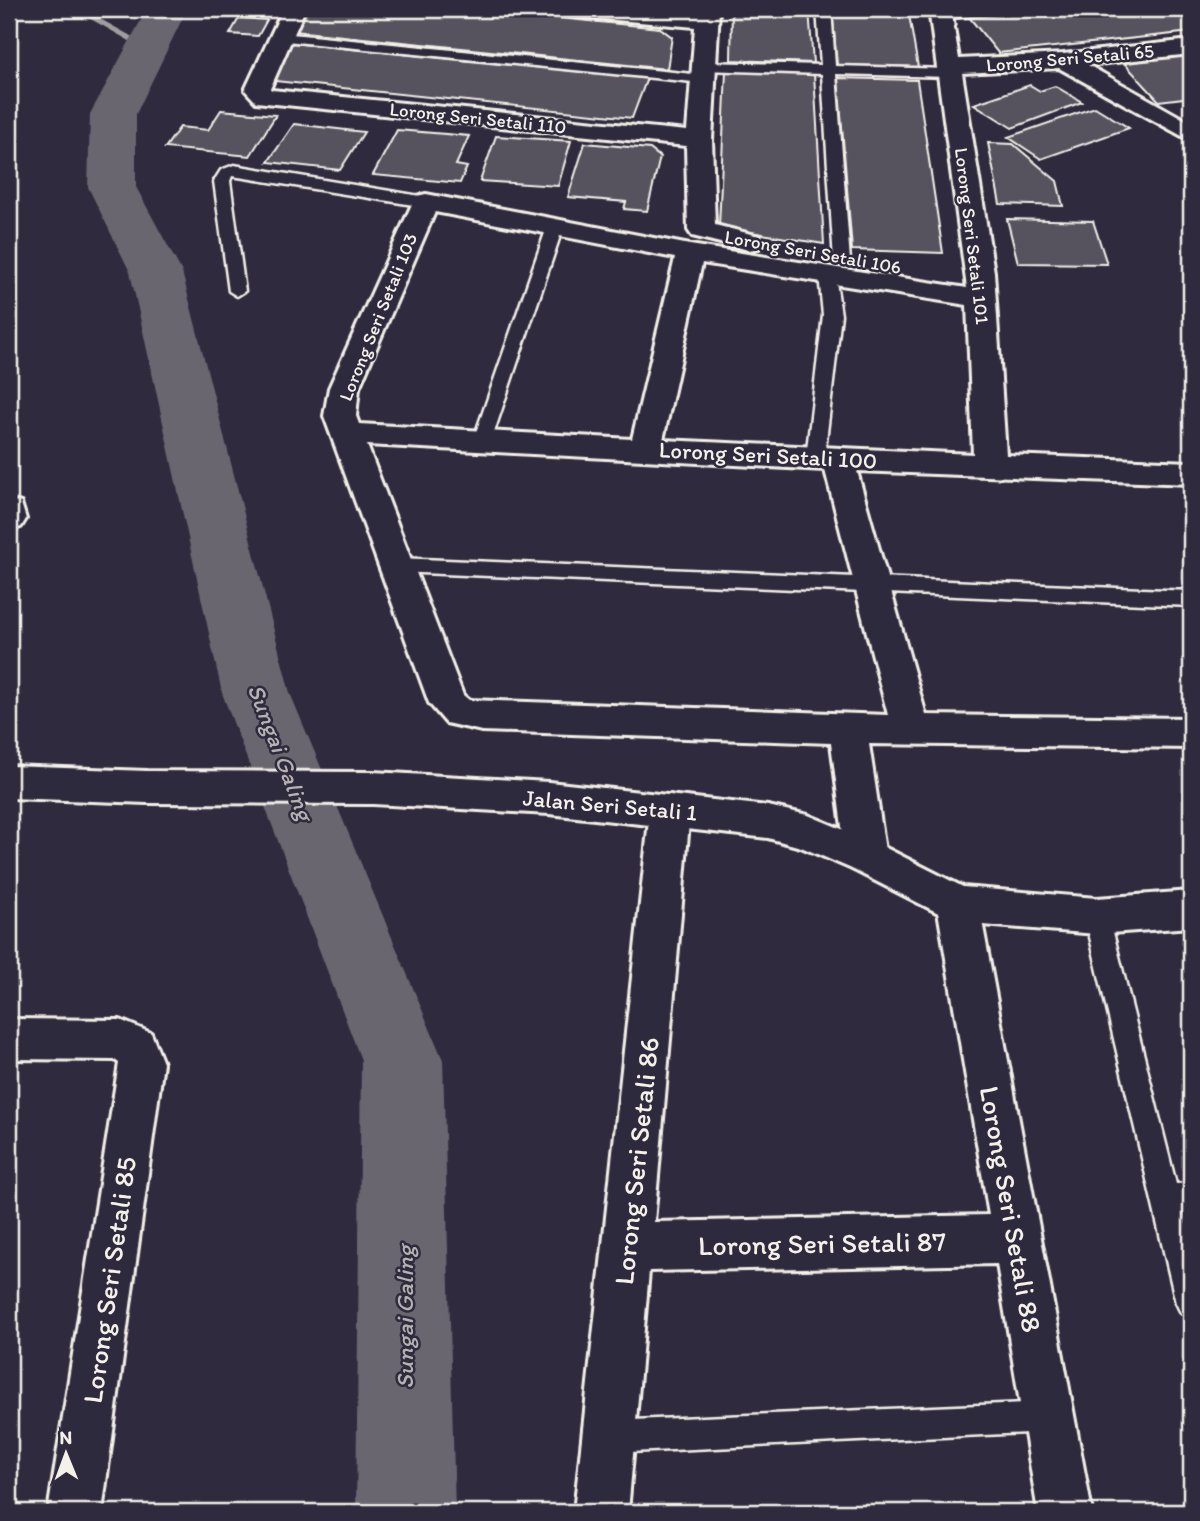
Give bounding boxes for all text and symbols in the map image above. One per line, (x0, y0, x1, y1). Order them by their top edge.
street label: Lorong Seri Setali 65 (985, 39, 1155, 77)
street label: Lorong Seri Setali 110 (388, 97, 568, 139)
street label: Lorong Seri Setali 101 (950, 146, 994, 326)
street label: Lorong Seri Setali 106 (723, 225, 903, 279)
street label: Lorong Seri Setali 103 (334, 230, 422, 404)
street label: Lorong Seri Setali 100 (658, 435, 878, 475)
water label: Sungai Galing (242, 680, 321, 827)
street label: Jalan Seri Setali 1 (522, 783, 699, 827)
street label: Lorong Seri Setali 86 (606, 1035, 666, 1287)
street label: Lorong Seri Setali 88 (973, 1083, 1049, 1335)
street label: Lorong Seri Setali 85 (75, 1154, 143, 1406)
street label: Lorong Seri Setali 87 (698, 1224, 946, 1262)
water label: Sungai Galing (390, 1242, 419, 1389)
north arrow (32, 1420, 102, 1490)
text: N (59, 1426, 72, 1449)

